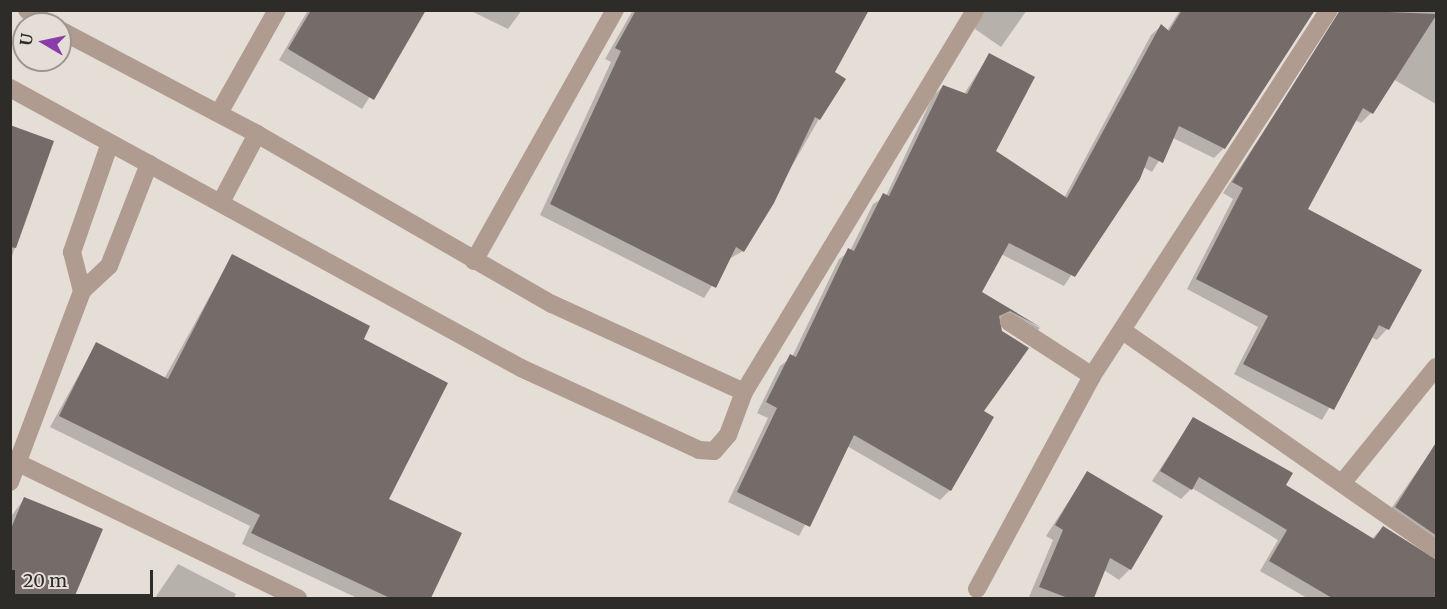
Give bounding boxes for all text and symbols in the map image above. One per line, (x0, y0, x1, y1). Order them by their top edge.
north arrow (12, 12, 72, 72)
text: U (15, 32, 37, 47)
scale bar (15, 558, 156, 596)
text: 20 m (23, 569, 67, 592)

